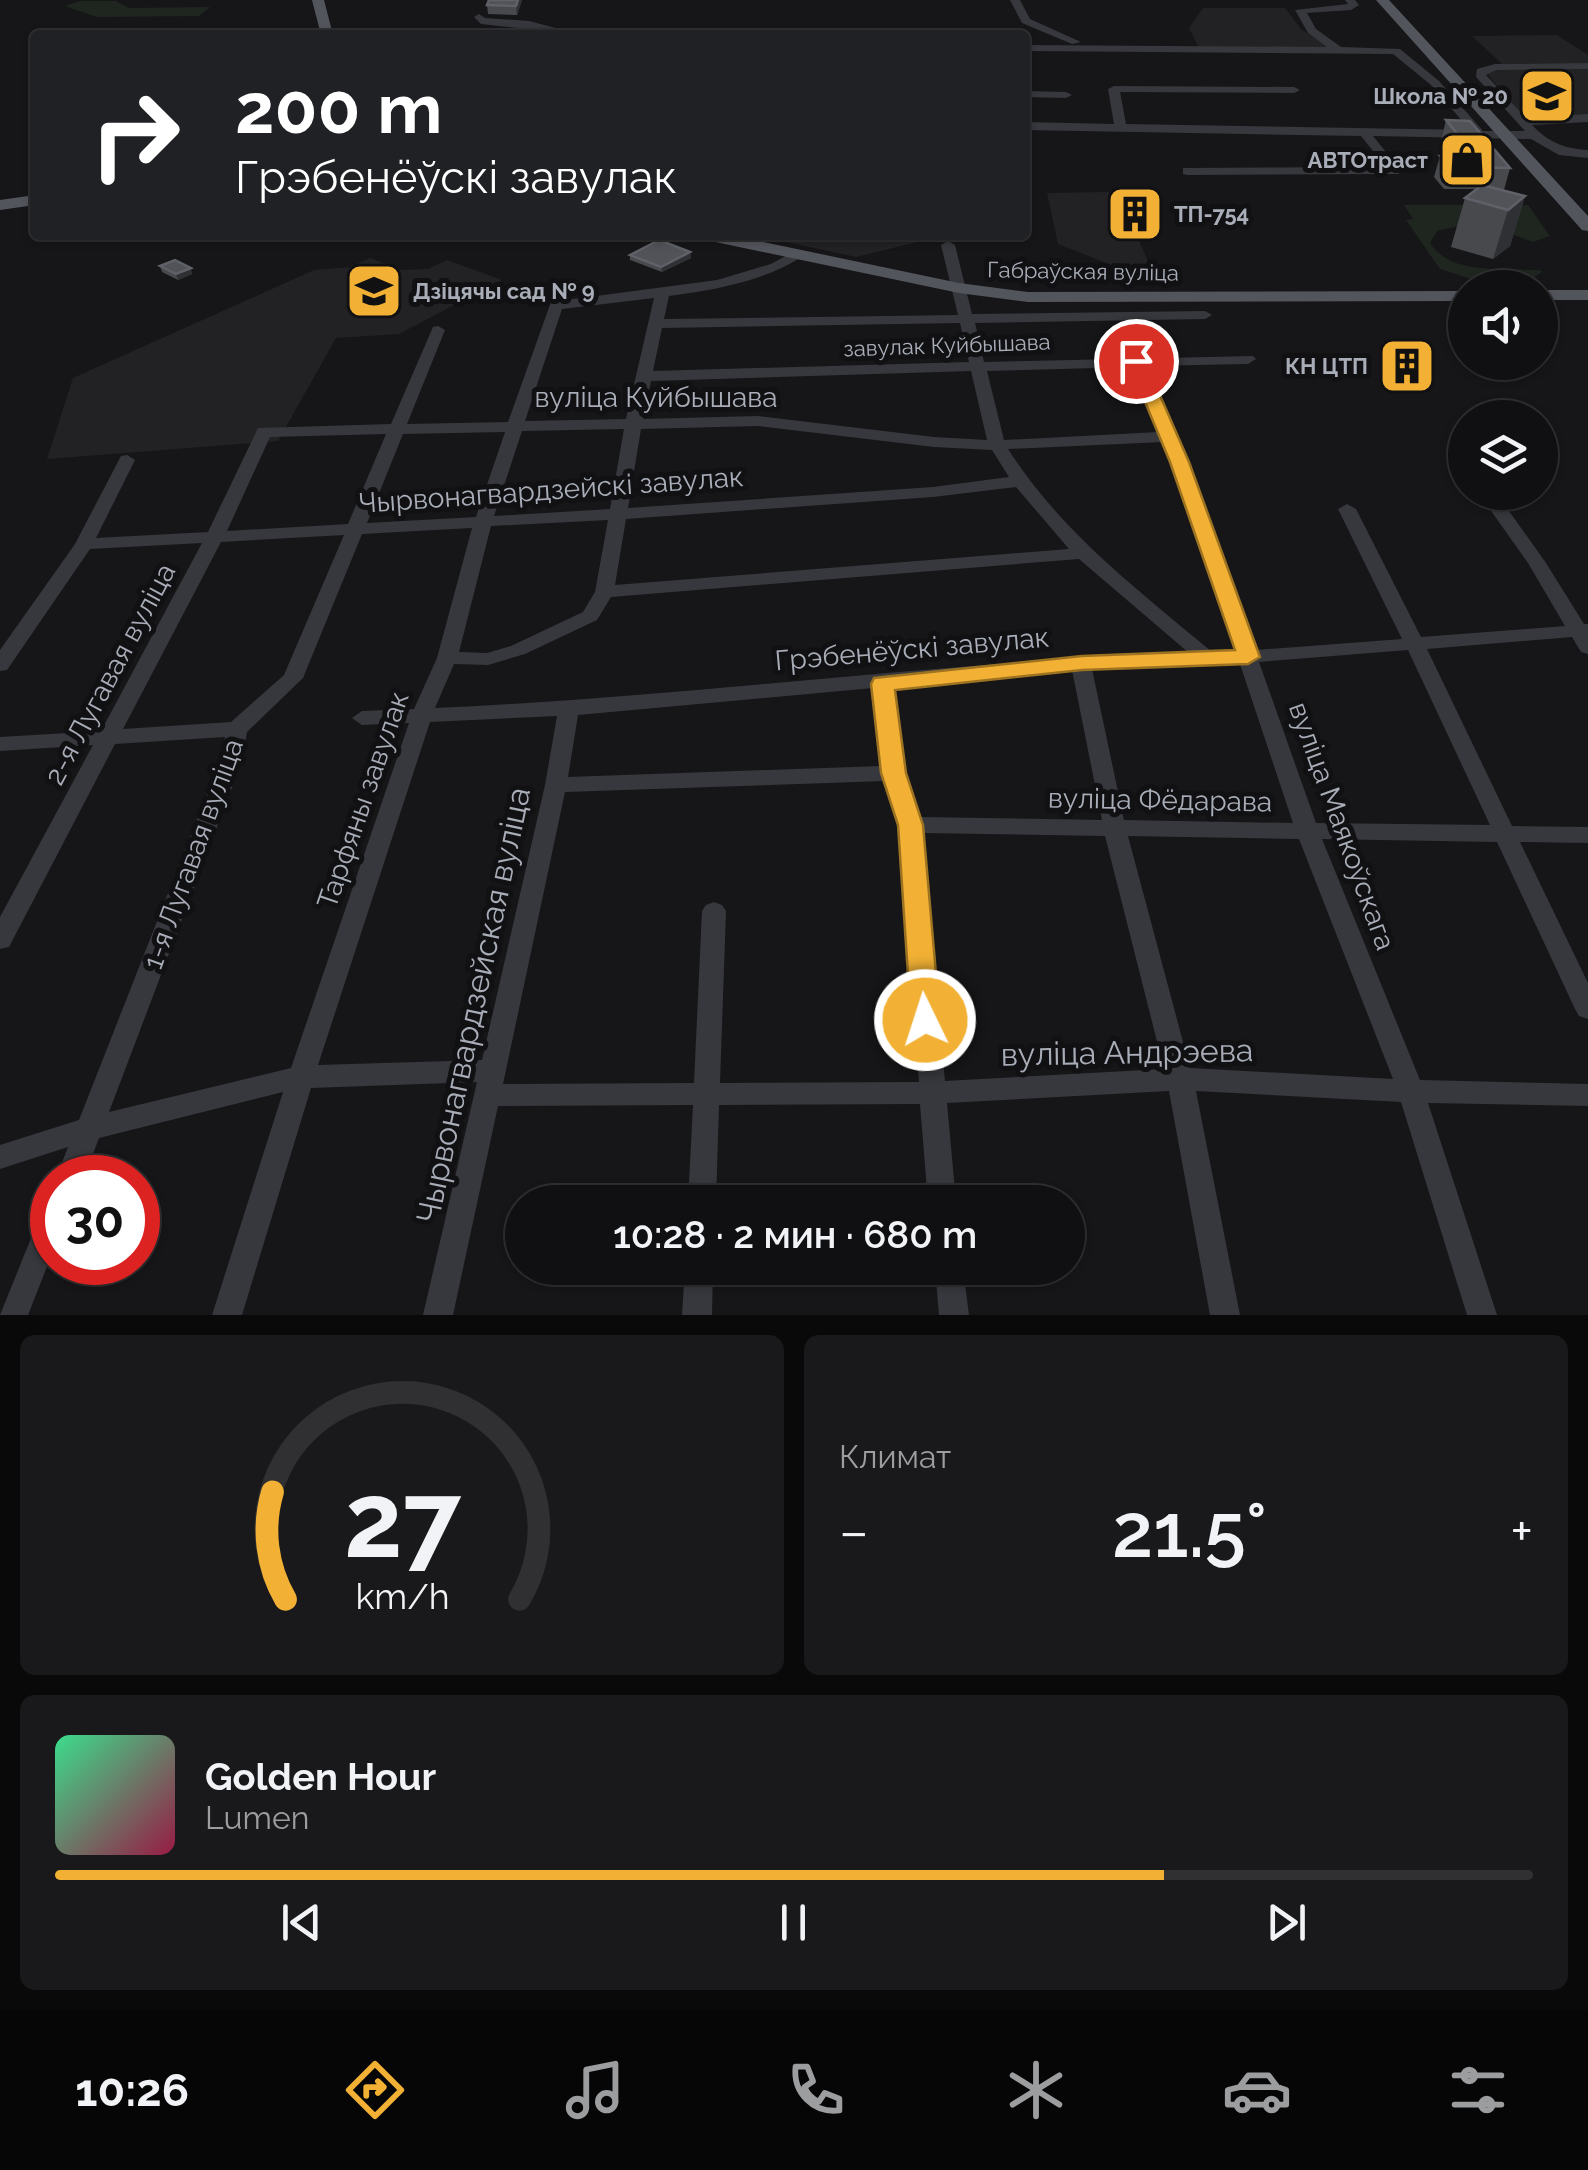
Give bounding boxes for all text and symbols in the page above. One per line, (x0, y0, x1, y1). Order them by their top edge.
school or university icon: Школа № 20 (1517, 66, 1577, 126)
text: 200 m (235, 67, 442, 149)
icon: right (70, 70, 200, 200)
place label: Школа № 20 (1373, 83, 1508, 109)
shop icon: АВТОтраст (1437, 130, 1497, 190)
place label: АВТОтраст (1308, 147, 1428, 173)
text: Грэбенёўскі завулак (235, 151, 677, 204)
building icon: ТП-754 (1105, 184, 1165, 244)
place label: ТП-754 (1174, 201, 1249, 227)
street label: Габраўская вуліца (987, 256, 1179, 286)
school or university icon: Дзіцячы сад № 9 (344, 261, 404, 321)
map controls (1448, 270, 1558, 510)
button: sound (1448, 270, 1558, 380)
place label: Дзіцячы сад № 9 (413, 278, 595, 304)
pin (1094, 319, 1179, 404)
street label: завулак Куйбышава (843, 328, 1051, 362)
icon: arrive (1109, 334, 1164, 389)
building icon: КН ЦТП (1377, 336, 1437, 396)
place label: КН ЦТП (1285, 353, 1368, 379)
street label: вуліца Куйбышава (534, 381, 778, 414)
button: layers (1448, 400, 1558, 510)
street label: Чырвонагвардзейскі завулак (357, 460, 745, 520)
street label: 2-я Лугавая вуліца (38, 558, 182, 790)
street label: Грэбенёўскі завулак (774, 621, 1050, 677)
street label: Тарфяны завулак (310, 687, 416, 913)
street label: вуліца Маякоўскага (1282, 698, 1402, 954)
street label: 1-я Лугавая вуліца (136, 734, 250, 974)
street label: вуліца Фёдарава (1048, 782, 1272, 818)
street label: Чырвонагвардзейская вуліца (409, 784, 537, 1226)
position arrow (873, 968, 977, 1072)
street label: вуліца Андрэева (1000, 1031, 1254, 1073)
speed limit sign: 30 (30, 1155, 160, 1285)
text: 10:28 · 2 мин · 680 m (613, 1212, 977, 1257)
text: Климат (839, 1438, 951, 1475)
text: 27 (343, 1459, 461, 1581)
text: 21.5° (1112, 1486, 1267, 1575)
text: − (839, 1499, 869, 1564)
text: + (1510, 1499, 1533, 1564)
text: km/h (355, 1575, 449, 1617)
text: Golden Hour (205, 1754, 436, 1799)
text: Lumen (205, 1799, 309, 1836)
icon: previous (274, 1895, 329, 1950)
icon: pause (766, 1895, 821, 1950)
icon: next (1259, 1895, 1314, 1950)
icon: directions (340, 2055, 410, 2125)
icon: music (560, 2055, 630, 2125)
icon: phone (781, 2055, 851, 2125)
icon: climate (1001, 2055, 1071, 2125)
icon: car (1222, 2055, 1292, 2125)
icon: filters (1443, 2055, 1513, 2125)
text: 10:26 (75, 2064, 189, 2117)

